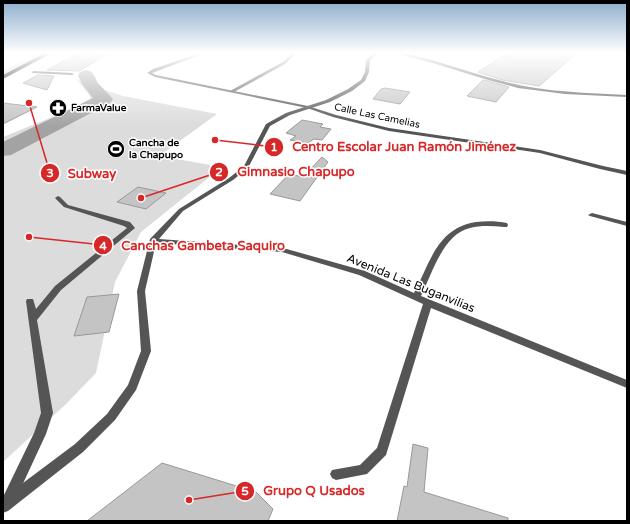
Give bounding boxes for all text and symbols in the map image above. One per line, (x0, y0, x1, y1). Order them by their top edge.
pharmacy icon: FarmaValue (48, 98, 68, 118)
street label: Calle Las Camelias (333, 101, 421, 131)
place label: FarmaValue (71, 102, 127, 114)
callout: Centro Escolar Juan Ramón Jiménez (264, 134, 524, 159)
place label: Cancha de la Chapupo (129, 137, 183, 161)
sports icon: Cancha de la Chapupo (106, 139, 126, 159)
text: Centro Escolar Juan Ramón Jiménez (292, 139, 516, 155)
text: 1 (270, 140, 278, 154)
callout: Gimnasio Chapupo (209, 159, 362, 184)
callout: Subway (40, 161, 124, 186)
text: Gimnasio Chapupo (237, 164, 355, 180)
text: 2 (215, 165, 223, 179)
text: 3 (46, 166, 54, 180)
text: Subway (68, 166, 116, 182)
callout: Canchas Gambeta Saquiro (93, 233, 293, 258)
text: Canchas Gambeta Saquiro (121, 238, 285, 254)
text: 4 (99, 239, 107, 253)
street label: Avenida Las Buganvilias (345, 251, 477, 315)
callout: Grupo Q Usados (235, 478, 373, 503)
text: Grupo Q Usados (263, 483, 365, 499)
text: 5 (241, 484, 249, 498)

